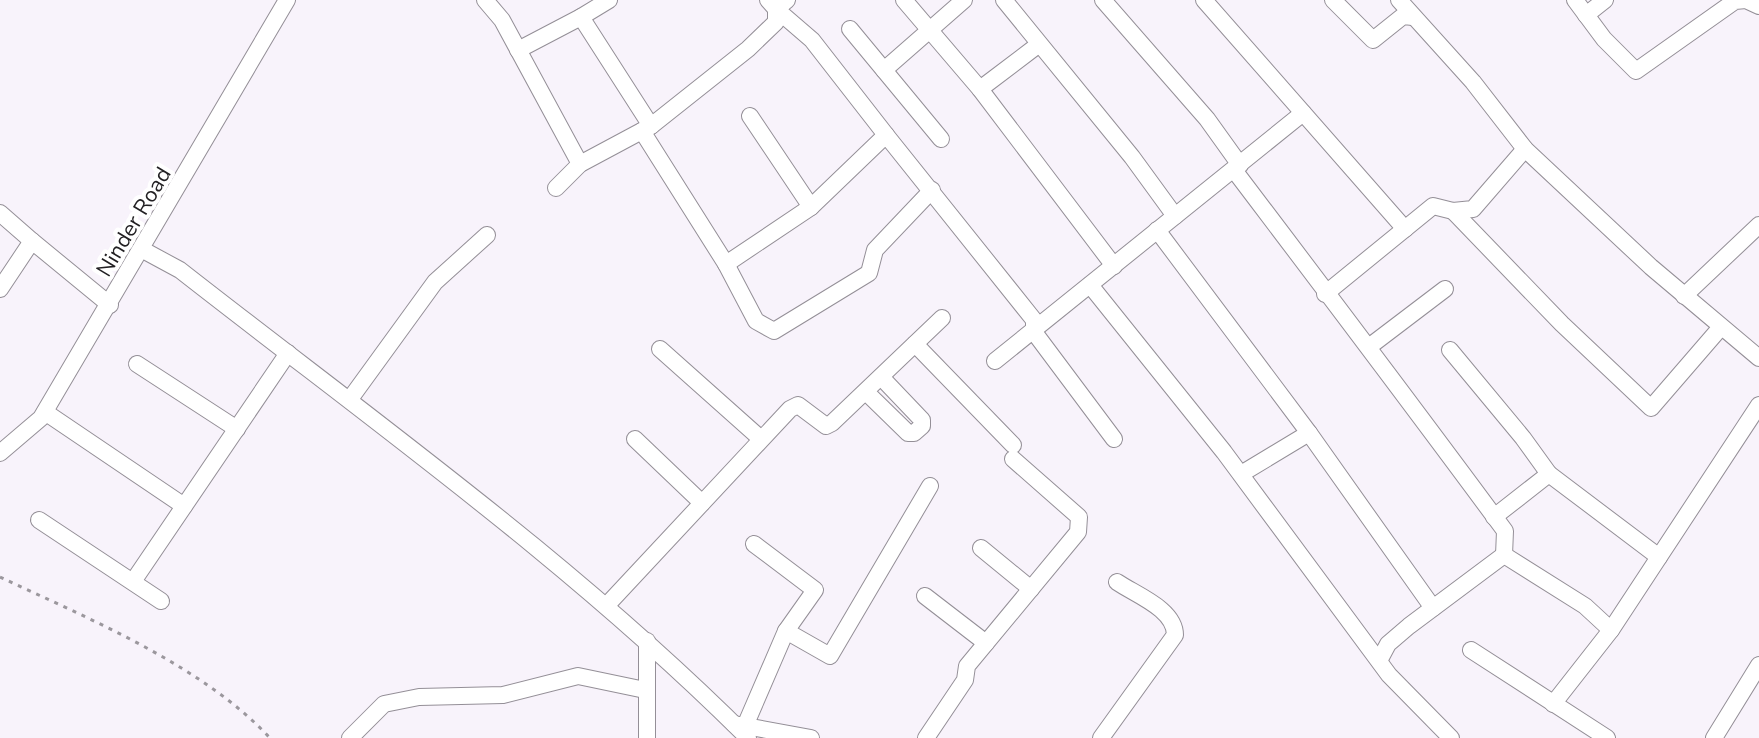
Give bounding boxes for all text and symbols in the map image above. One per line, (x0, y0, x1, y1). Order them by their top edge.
street label: Ninder Road (89, 161, 179, 283)

